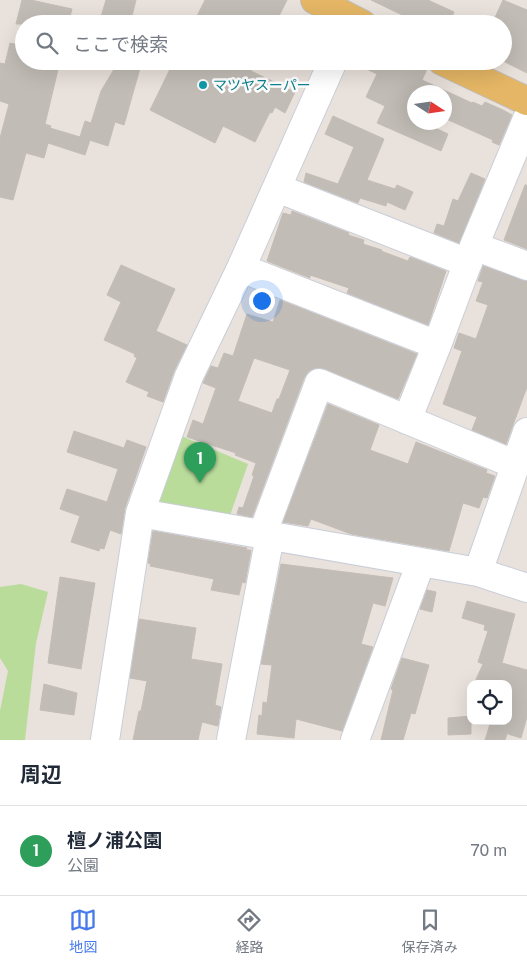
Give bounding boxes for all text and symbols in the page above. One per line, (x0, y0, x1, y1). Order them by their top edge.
search box (15, 15, 512, 70)
icon: search (33, 29, 61, 57)
text: ここで検索 (73, 33, 168, 55)
place label: マツヤスーパー (213, 77, 311, 93)
marker: マツヤスーパー (197, 79, 209, 91)
north arrow (407, 85, 452, 130)
your location (249, 288, 275, 314)
pin: 1 (184, 442, 216, 483)
map controls (467, 680, 512, 725)
button: locate (467, 680, 512, 725)
text: 周辺 (20, 762, 62, 787)
text: 檀ノ浦公園 (67, 829, 162, 851)
text: 1 (33, 841, 39, 860)
text: 70 m (470, 841, 507, 860)
text: 公園 (67, 856, 99, 875)
tab: 地図 (69, 906, 97, 956)
tab: 経路 (235, 906, 263, 956)
tab: 保存済み (402, 906, 458, 956)

